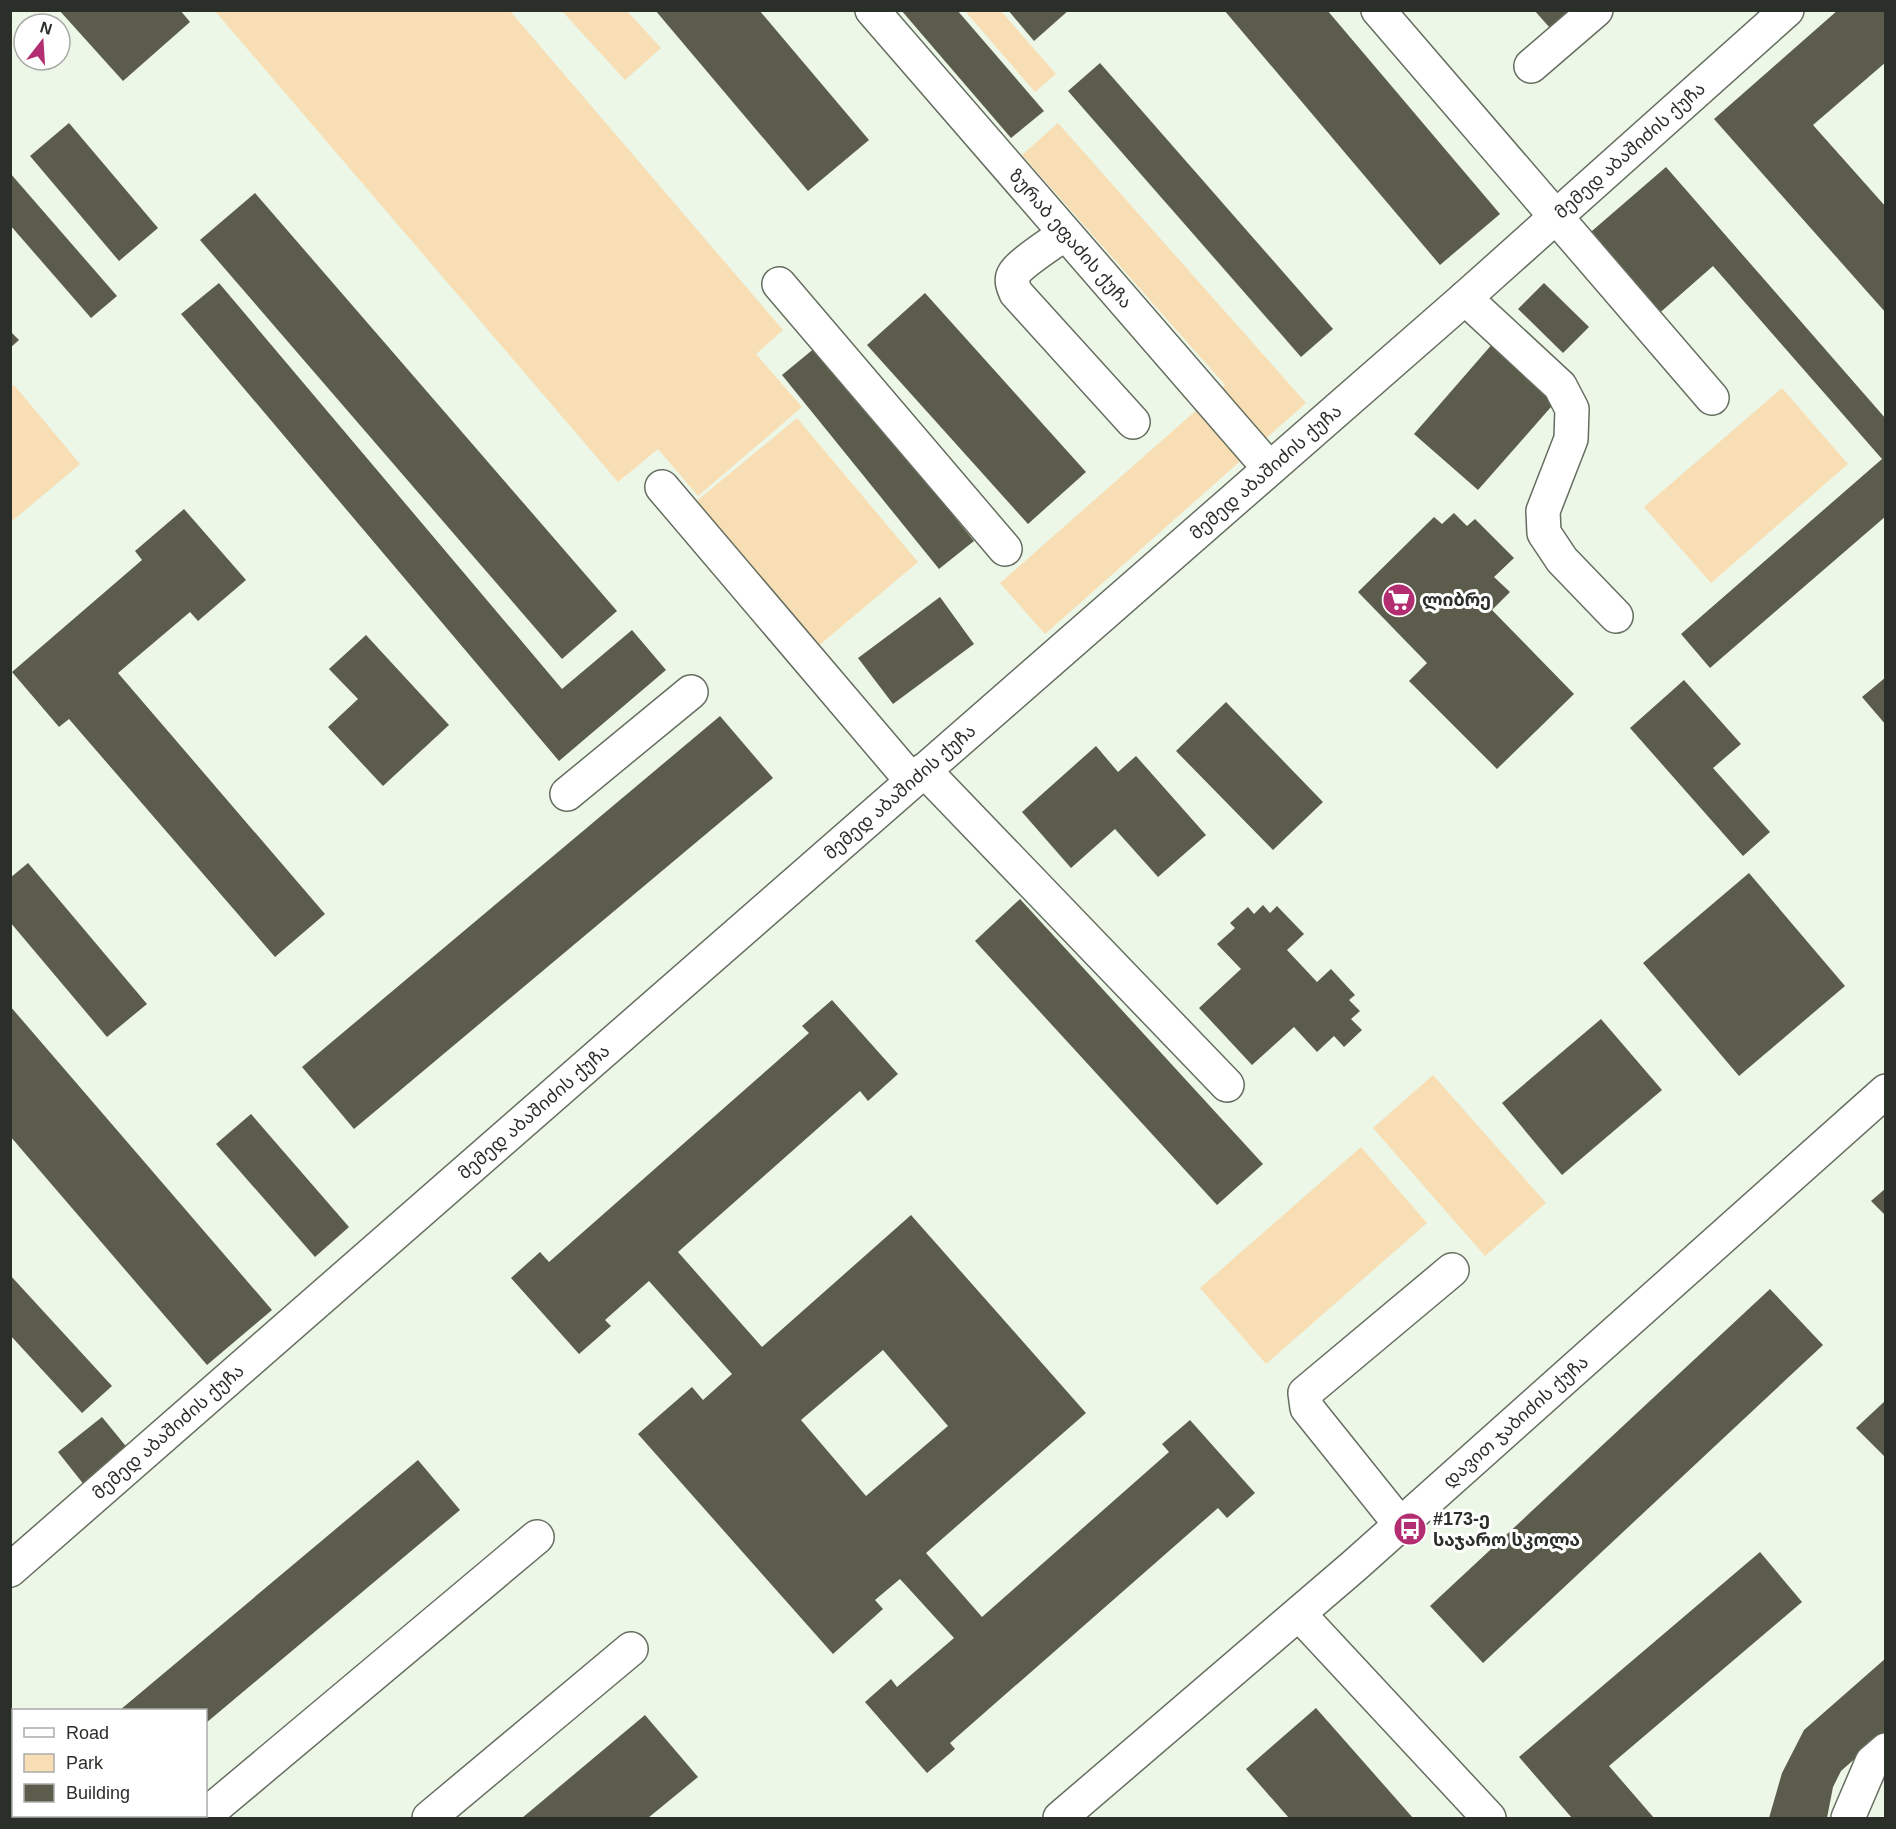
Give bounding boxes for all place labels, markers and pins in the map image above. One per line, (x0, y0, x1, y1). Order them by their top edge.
supermarket icon: ლიბრე (1381, 582, 1417, 618)
place label: ლიბრე (1422, 590, 1491, 611)
place label: #173-ე საჯარო სკოლა (1433, 1509, 1580, 1551)
bus stop icon: #173-ე საჯარო სკოლა (1392, 1511, 1428, 1547)

